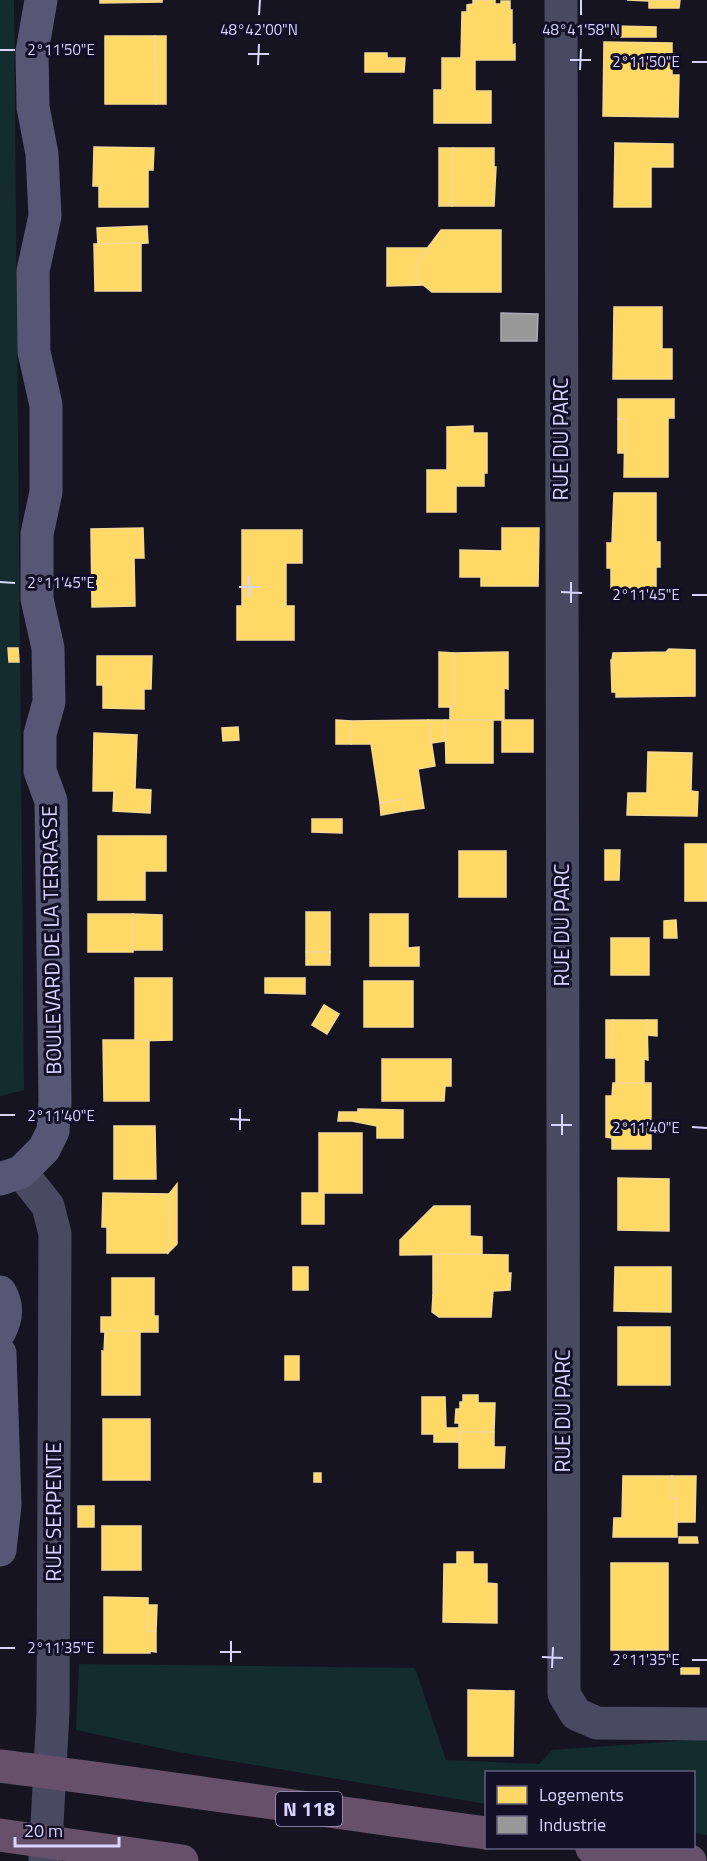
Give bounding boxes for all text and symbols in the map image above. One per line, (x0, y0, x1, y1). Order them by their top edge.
text: 48°42'00"N (220, 18, 298, 41)
text: 48°41'58"N (542, 18, 620, 41)
text: 2°11'50"E (27, 38, 95, 61)
text: 2°11'50"E (612, 50, 680, 73)
street label: RUE DU PARC (544, 377, 576, 501)
text: 2°11'45"E (27, 571, 95, 594)
text: 2°11'45"E (612, 583, 680, 606)
street label: BOULEVARD DE LA TERRASSE (33, 805, 69, 1075)
street label: RUE DU PARC (545, 863, 577, 987)
text: 2°11'40"E (27, 1104, 95, 1127)
text: 2°11'40"E (612, 1116, 680, 1139)
street label: RUE DU PARC (546, 1349, 578, 1473)
street label: RUE SERPENTE (37, 1442, 69, 1582)
text: 2°11'35"E (27, 1636, 95, 1659)
text: 2°11'35"E (612, 1648, 680, 1671)
legend (485, 1771, 695, 1849)
text: Logements (539, 1781, 624, 1808)
road number: N 118 (276, 1792, 342, 1826)
scale bar (15, 1810, 118, 1848)
text: Industrie (539, 1811, 606, 1838)
text: 20 m (24, 1817, 63, 1844)

